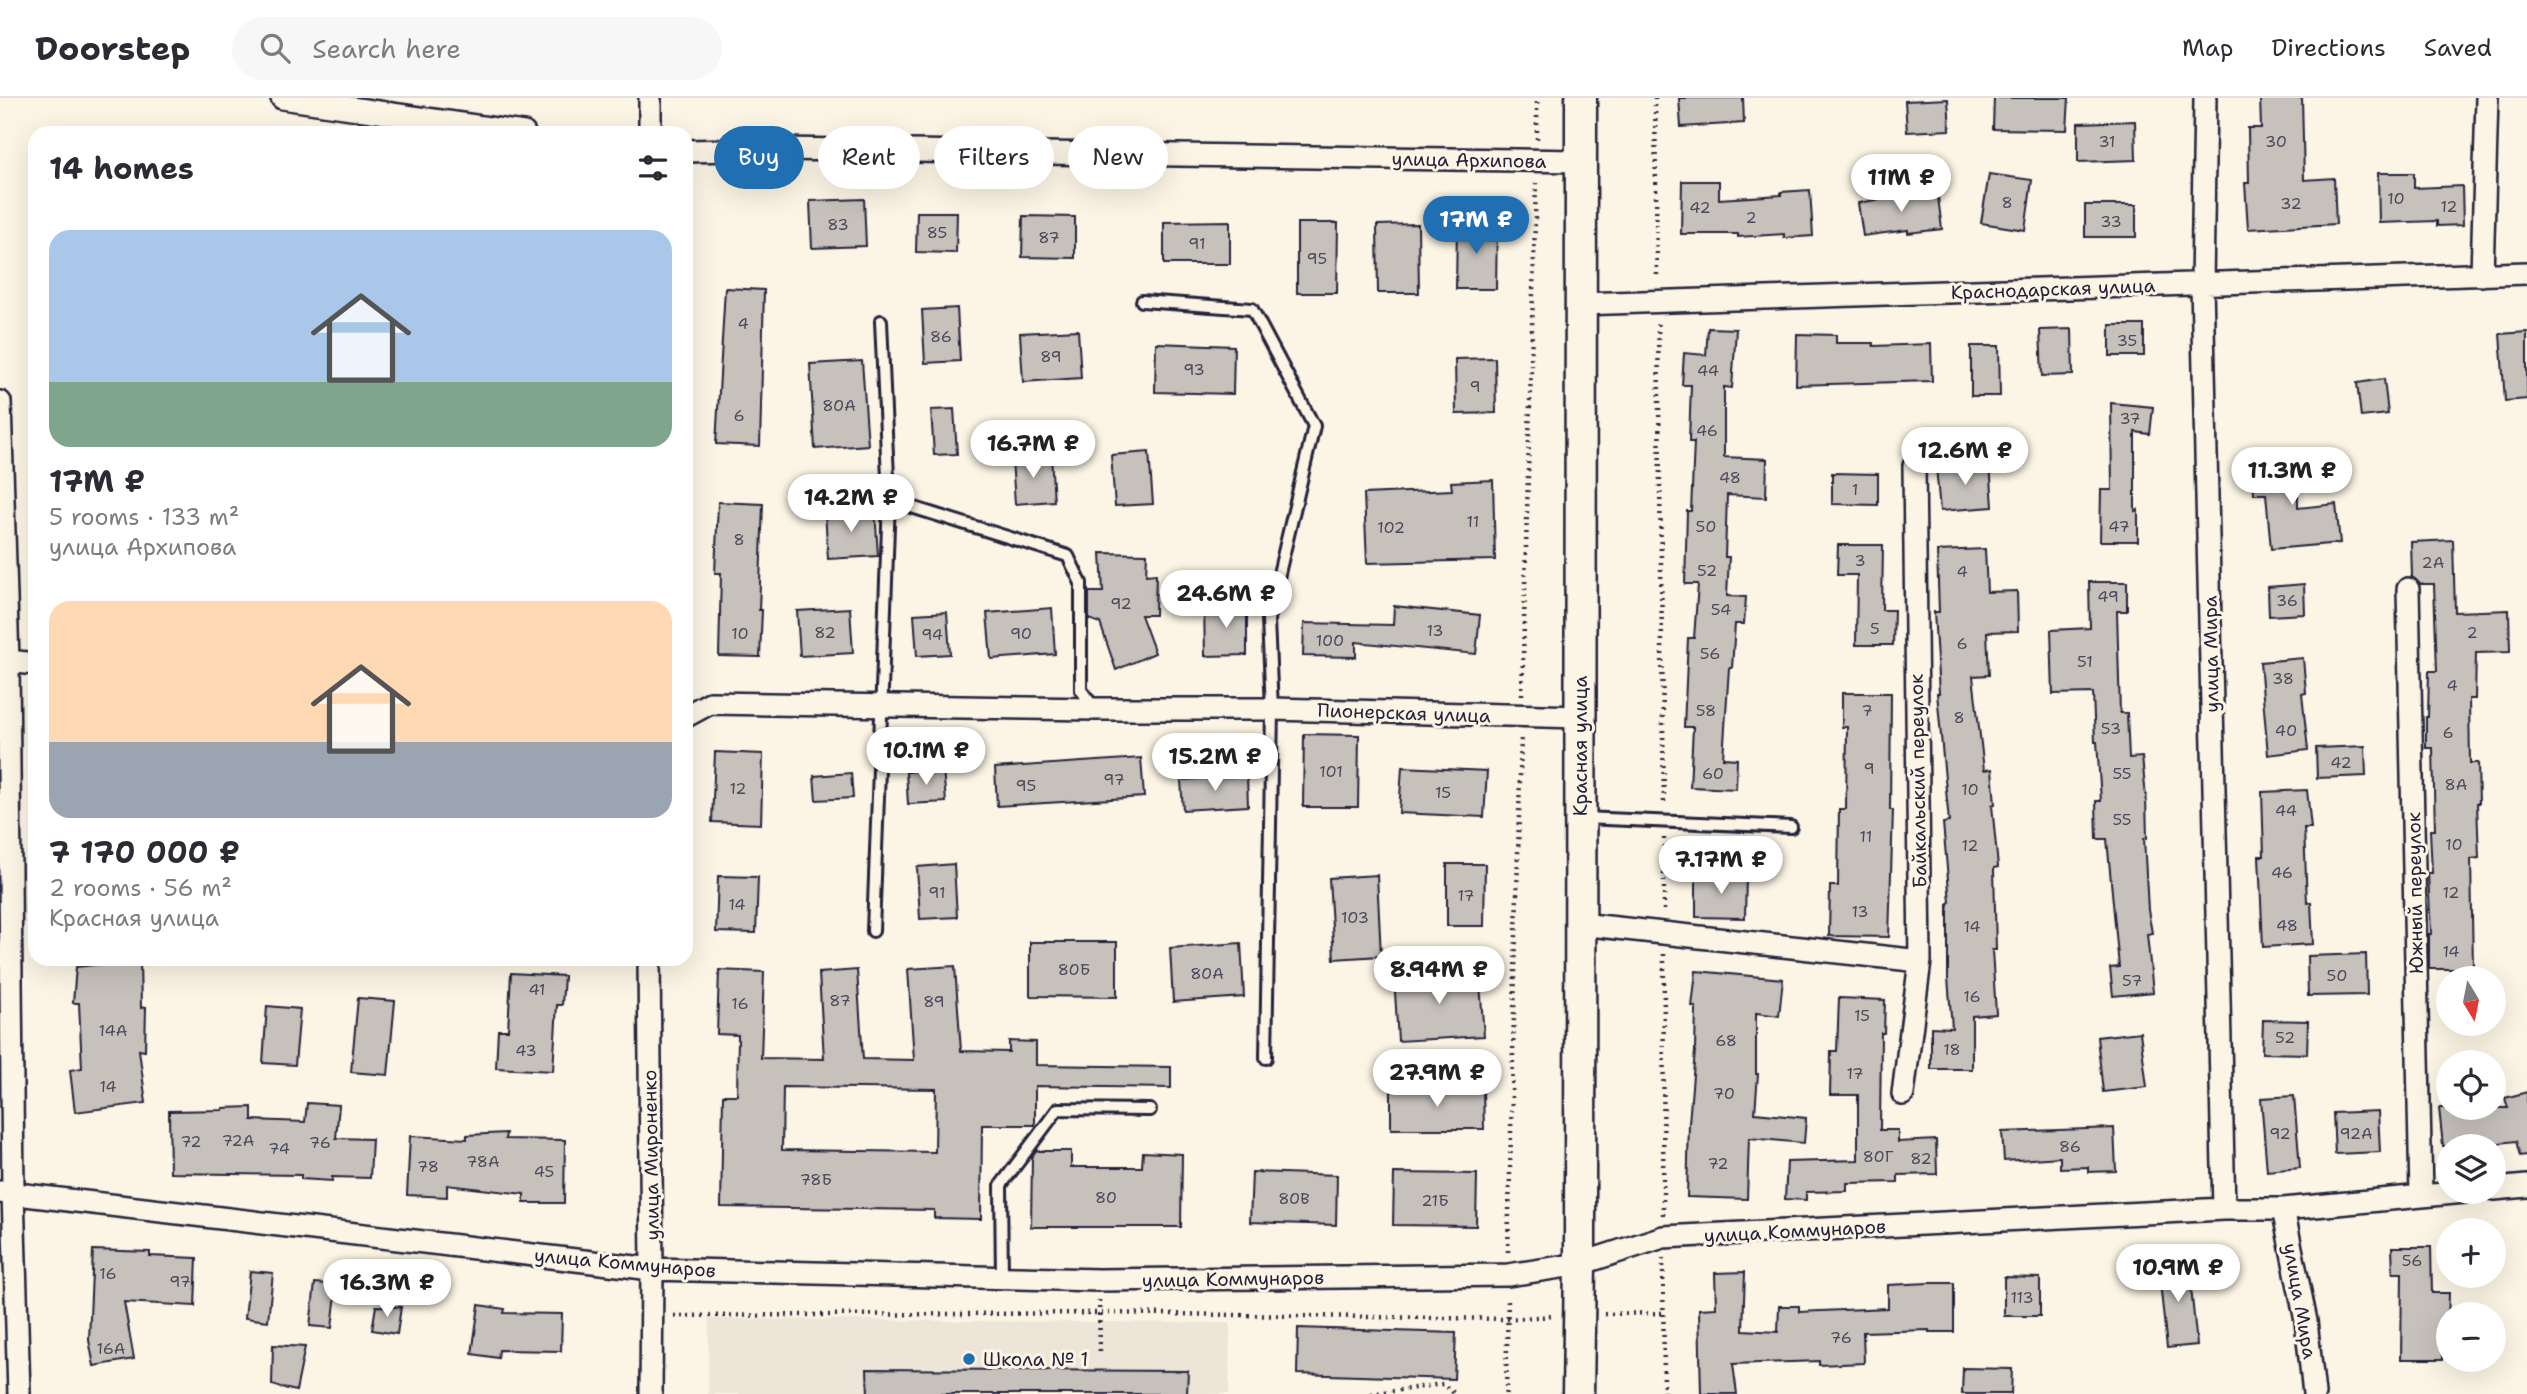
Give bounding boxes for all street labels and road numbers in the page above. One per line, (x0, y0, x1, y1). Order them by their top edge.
street label: улица Архипова (1391, 146, 1547, 174)
street label: Краснодарская улица (1950, 273, 2156, 305)
street label: улица Мира (2197, 595, 2225, 713)
street label: Байкальский переулок (1904, 674, 1932, 888)
street label: Красная улица (1568, 676, 1593, 816)
street label: Пионерская улица (1317, 697, 1491, 729)
street label: Южный переулок (2401, 812, 2429, 974)
street label: улица Мироненко (637, 1069, 665, 1241)
street label: улица Коммунаров (1703, 1214, 1887, 1248)
street label: улица Мира (2278, 1241, 2323, 1361)
street label: улица Коммунаров (533, 1243, 717, 1283)
street label: улица Коммунаров (1142, 1265, 1324, 1293)

